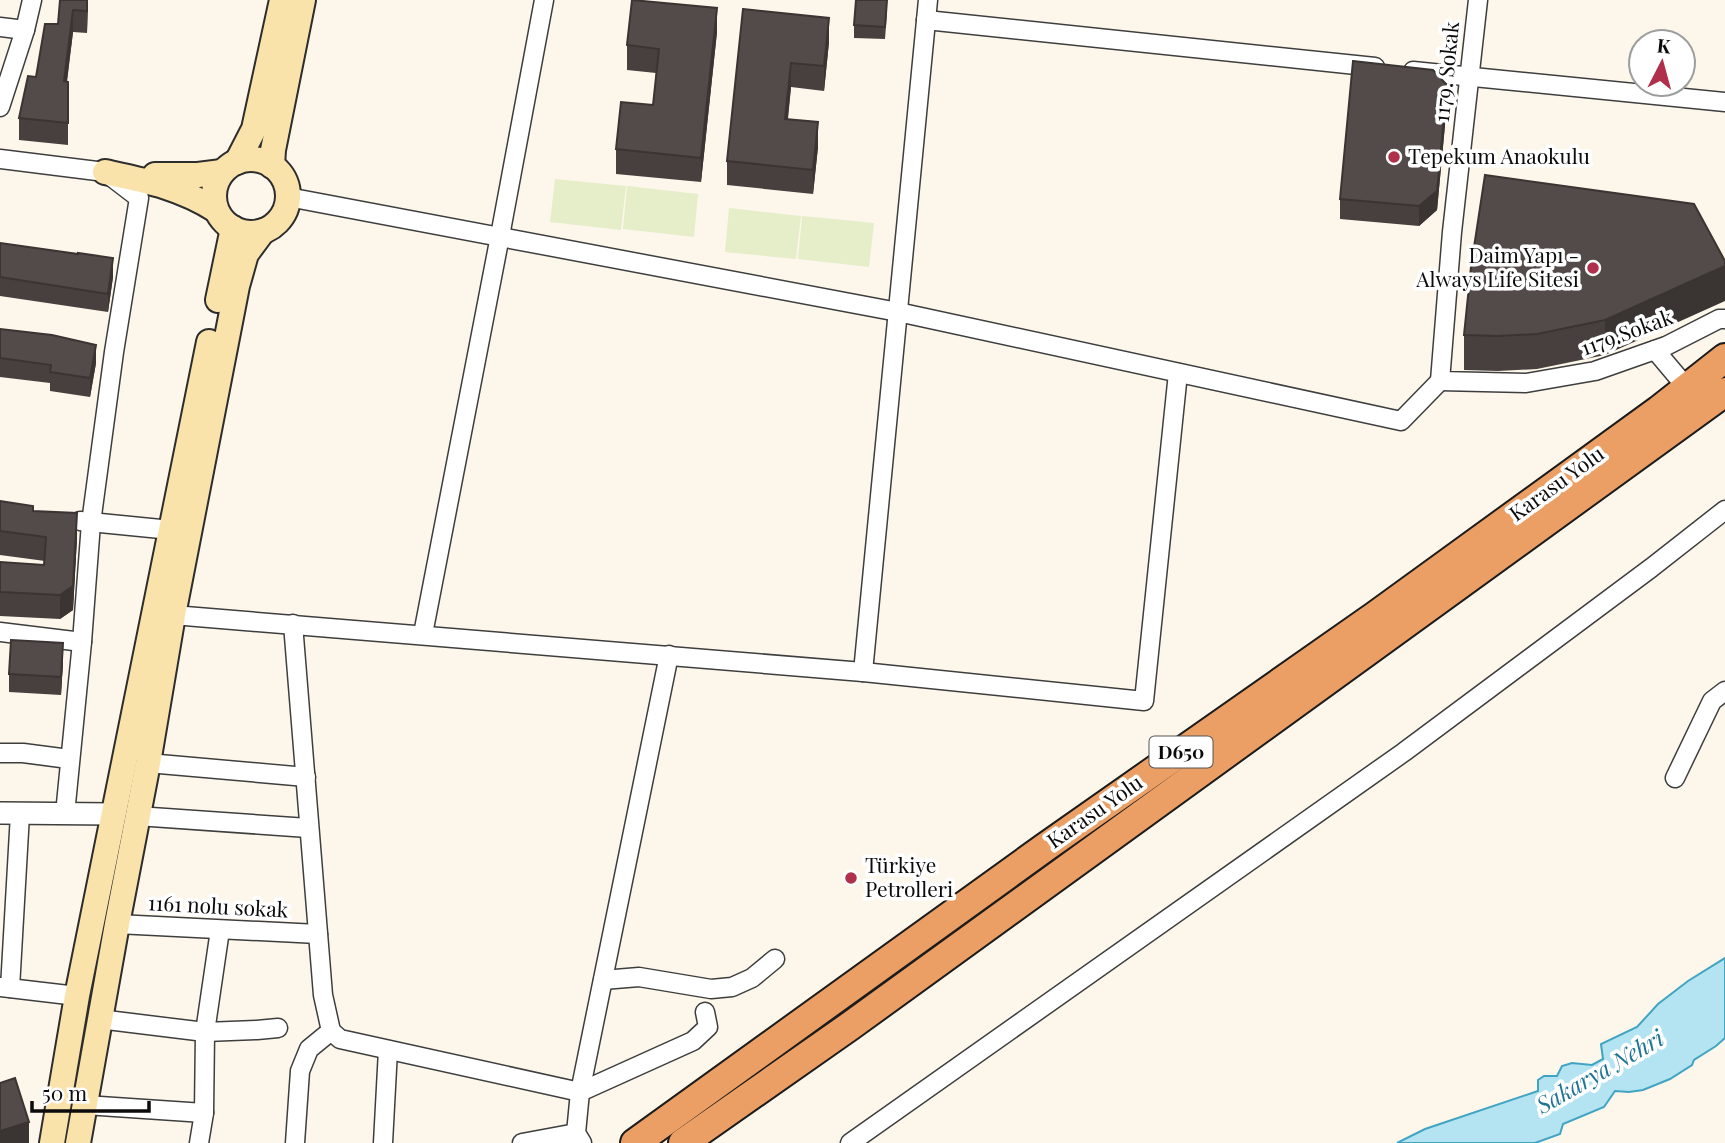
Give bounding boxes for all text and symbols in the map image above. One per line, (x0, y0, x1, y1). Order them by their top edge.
street label: 1179. Sokak (1426, 20, 1464, 124)
north arrow (1627, 28, 1697, 98)
text: K (1656, 31, 1672, 59)
place label: Tepekum Anaokulu (1408, 141, 1590, 169)
marker: Tepekum Anaokulu (1386, 149, 1402, 165)
place label: Daim Yapı - Always Life Sitesi (1415, 240, 1579, 292)
marker: Daim Yapı - Always Life Sitesi (1585, 260, 1601, 276)
street label: 1179.Sokak (1576, 301, 1677, 361)
street label: Karasu Yolu (1503, 439, 1609, 526)
road number: D650 (1150, 736, 1212, 768)
street label: Karasu Yolu (1041, 767, 1147, 854)
place label: Türkiye Petrolleri (865, 850, 953, 902)
marker: Türkiye Petrolleri (843, 870, 859, 886)
street label: 1161 nolu sokak (147, 887, 290, 923)
water label: Sakarya Nehri (1529, 1021, 1670, 1120)
scale bar (32, 1070, 149, 1114)
text: 50 m (42, 1078, 88, 1106)

